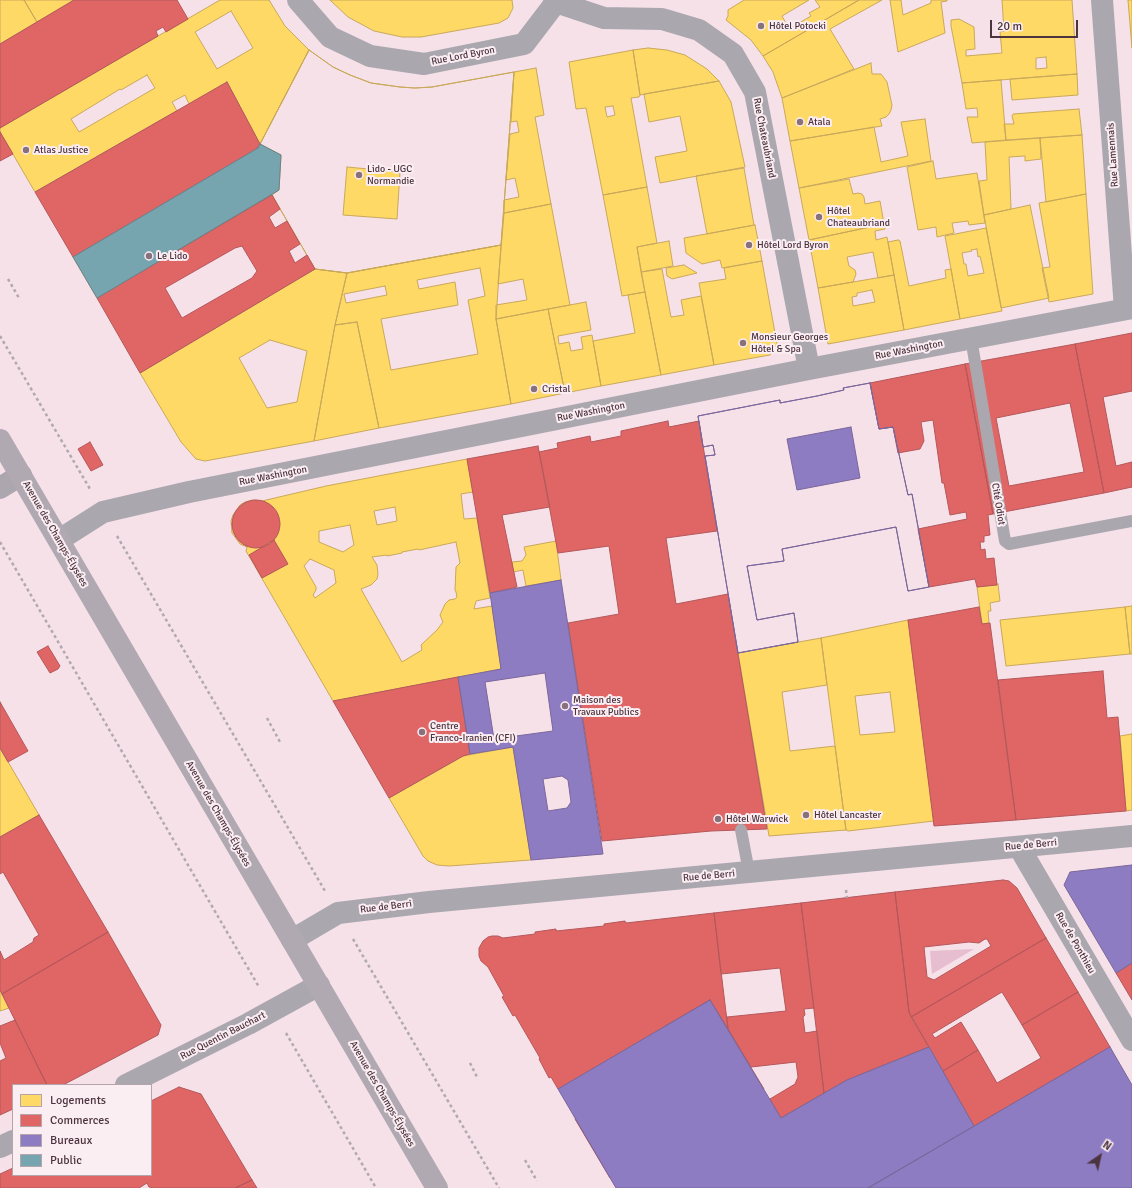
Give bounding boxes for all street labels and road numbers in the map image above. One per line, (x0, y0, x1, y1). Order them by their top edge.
street label: Rue Lord Byron (430, 44, 496, 68)
street label: Rue Chateaubriand (750, 97, 778, 179)
street label: Rue Lamennais (1105, 122, 1121, 188)
street label: Rue Washington (874, 338, 944, 362)
street label: Rue Washington (556, 400, 626, 424)
street label: Rue Washington (238, 464, 308, 488)
street label: Avenue des Champs-Élysées (20, 479, 90, 589)
street label: Cité Odiot (989, 482, 1007, 526)
street label: Avenue des Champs-Élysées (183, 759, 253, 869)
street label: Rue de Berri (1004, 837, 1058, 853)
street label: Rue de Berri (682, 868, 736, 884)
street label: Rue de Berri (359, 898, 413, 916)
street label: Rue de Ponthieu (1053, 910, 1097, 976)
street label: Rue Quentin Bauchart (178, 1009, 268, 1063)
street label: Avenue des Champs-Élysées (347, 1039, 417, 1149)

